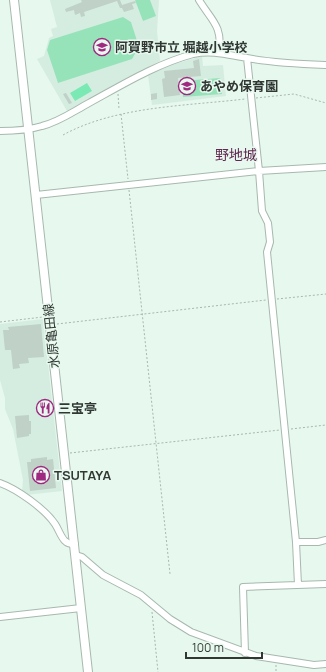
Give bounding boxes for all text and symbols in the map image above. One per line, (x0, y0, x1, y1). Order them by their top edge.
school or university icon: 阿賀野市立 堀越小学校 (92, 37, 112, 57)
place label: 阿賀野市立 堀越小学校 (115, 38, 248, 56)
school or university icon: あやめ保育園 (177, 76, 197, 96)
place label: あやめ保育園 (200, 77, 278, 95)
district label: 野地城 (215, 145, 257, 164)
street label: 水原亀田線 (39, 303, 63, 369)
restaurant icon: 三宝亭 (35, 398, 55, 418)
place label: 三宝亭 (58, 399, 97, 417)
shop icon: TSUTAYA (31, 465, 51, 485)
place label: TSUTAYA (54, 466, 111, 484)
scale bar (186, 634, 262, 660)
text: 100 m (192, 639, 224, 656)

